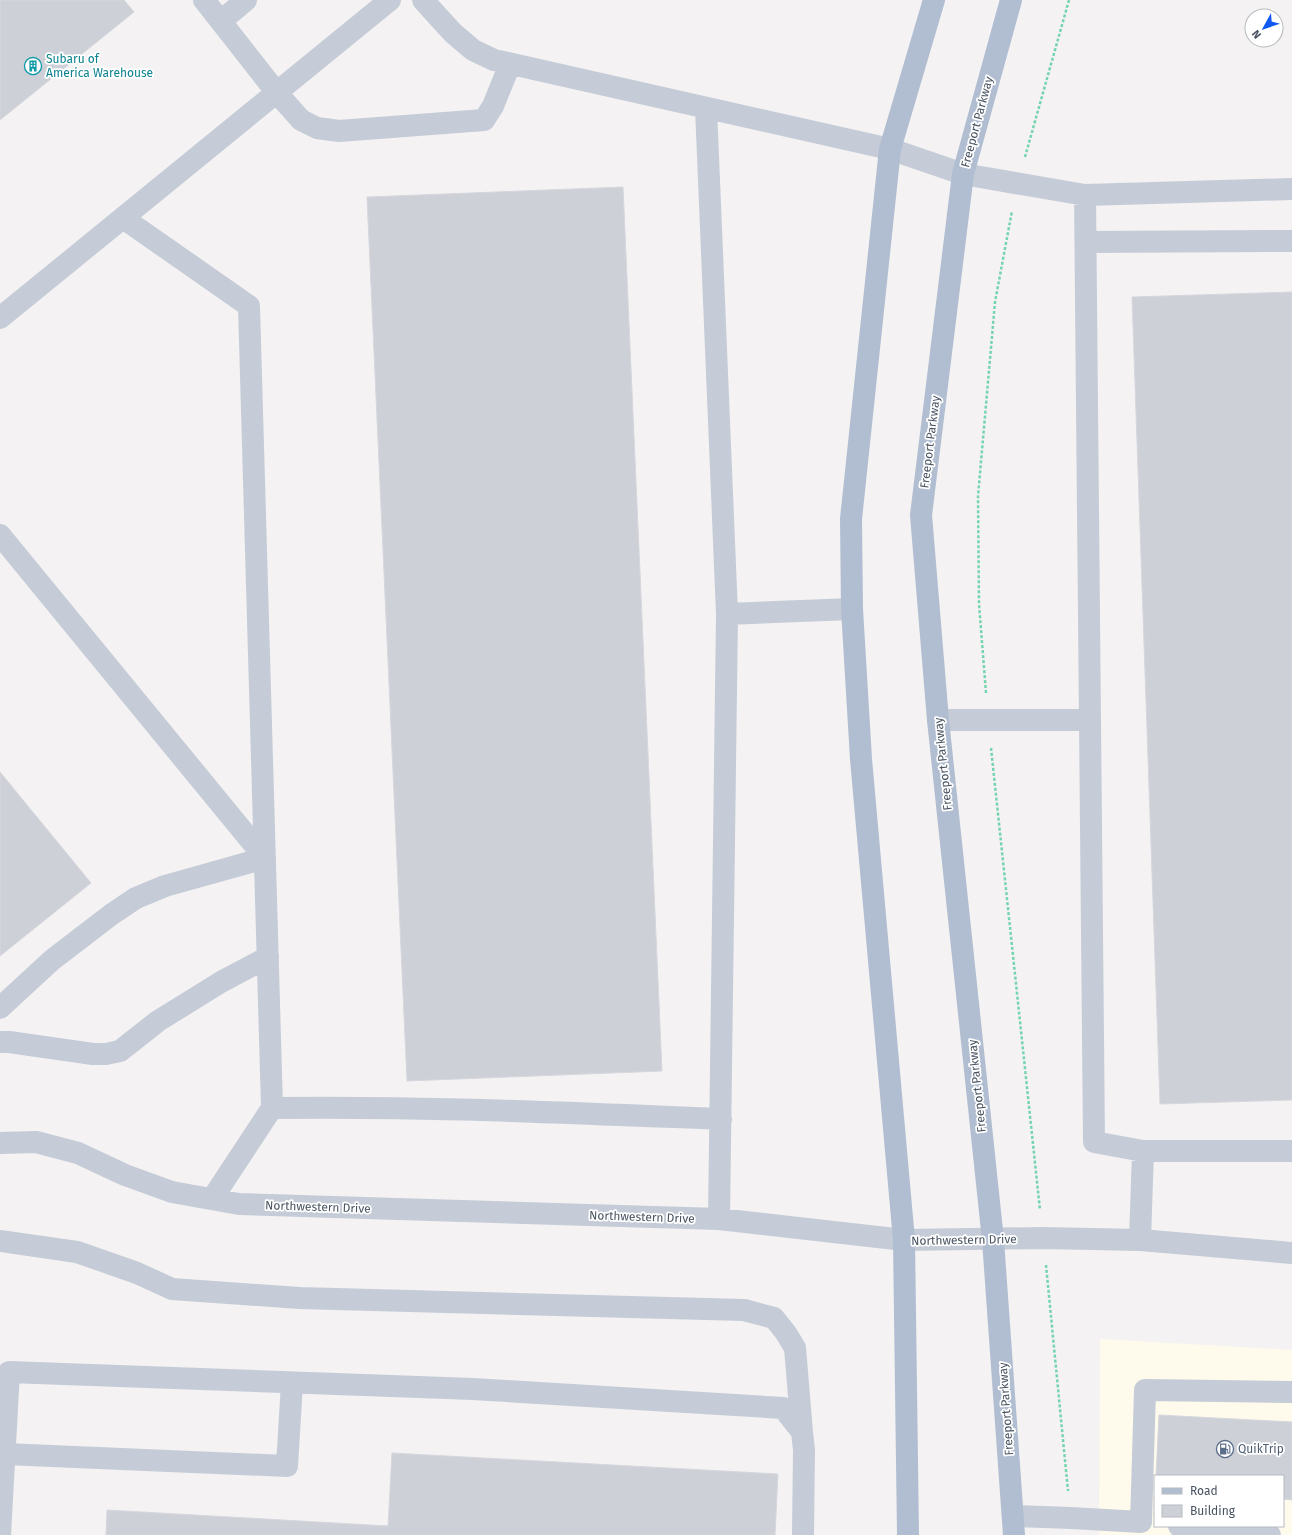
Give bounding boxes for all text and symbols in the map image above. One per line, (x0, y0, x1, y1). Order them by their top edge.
north arrow (1244, 8, 1284, 48)
text: N (1249, 27, 1264, 41)
place label: Subaru of America Warehouse (46, 52, 153, 80)
building icon: Subaru of America Warehouse (23, 56, 43, 76)
street label: Freeport Parkway (958, 75, 996, 169)
street label: Freeport Parkway (917, 395, 943, 489)
street label: Freeport Parkway (931, 717, 955, 811)
street label: Freeport Parkway (965, 1039, 989, 1133)
street label: Northwestern Drive (265, 1198, 371, 1216)
street label: Northwestern Drive (589, 1208, 695, 1226)
street label: Northwestern Drive (911, 1232, 1017, 1248)
street label: Freeport Parkway (996, 1362, 1016, 1456)
fuel station icon: QuikTrip (1215, 1439, 1235, 1459)
place label: QuikTrip (1238, 1442, 1284, 1456)
legend (1154, 1475, 1284, 1527)
text: Road (1190, 1484, 1218, 1498)
text: Building (1190, 1504, 1236, 1518)

